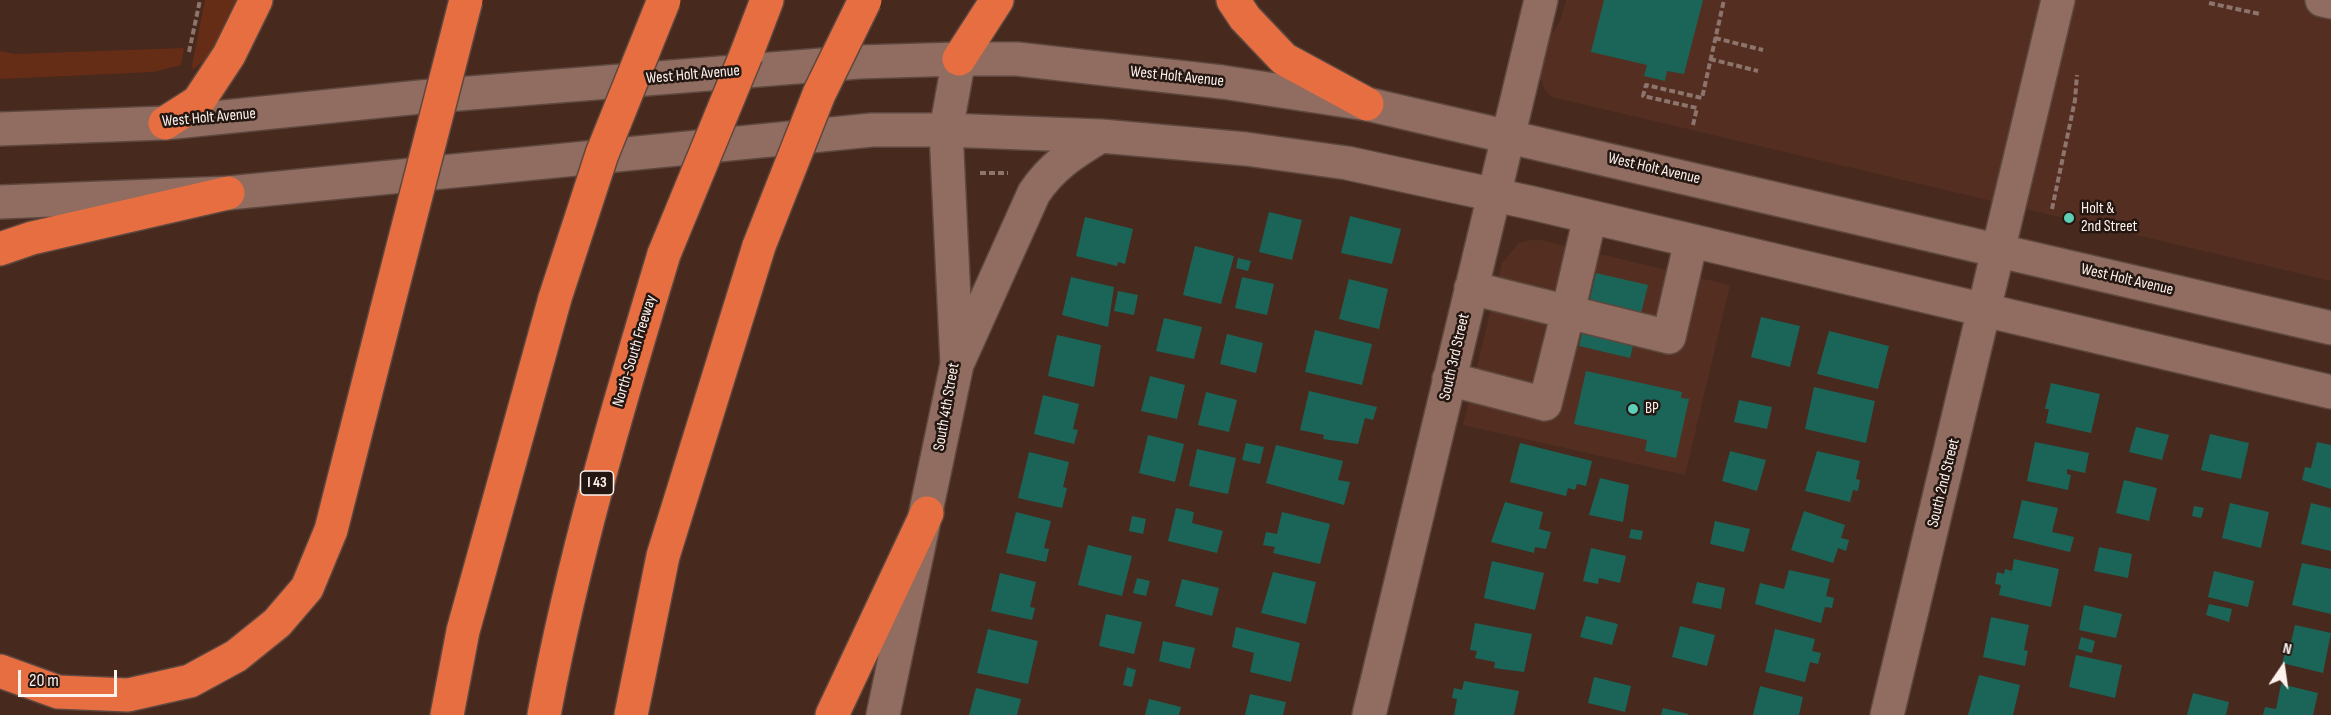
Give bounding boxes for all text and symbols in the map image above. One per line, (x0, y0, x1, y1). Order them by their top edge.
street label: West Holt Avenue (645, 61, 741, 89)
street label: West Holt Avenue (1129, 63, 1225, 91)
street label: West Holt Avenue (161, 104, 257, 132)
street label: West Holt Avenue (1606, 149, 1702, 189)
place label: Holt & 2nd Street (2081, 199, 2137, 237)
marker: Holt & 2nd Street (2062, 211, 2076, 225)
street label: West Holt Avenue (2079, 260, 2175, 300)
street label: North-South Freeway (609, 293, 661, 409)
street label: South 3rd Street (1436, 312, 1474, 402)
street label: South 4th Street (930, 361, 964, 453)
place label: BP (1645, 399, 1659, 419)
marker: BP (1626, 402, 1640, 416)
street label: South 2nd Street (1924, 437, 1964, 529)
road number: I 43 (580, 471, 614, 495)
north arrow (2253, 637, 2313, 697)
text: N (2281, 639, 2293, 659)
scale bar (21, 658, 120, 696)
text: 20 m (29, 670, 59, 691)

